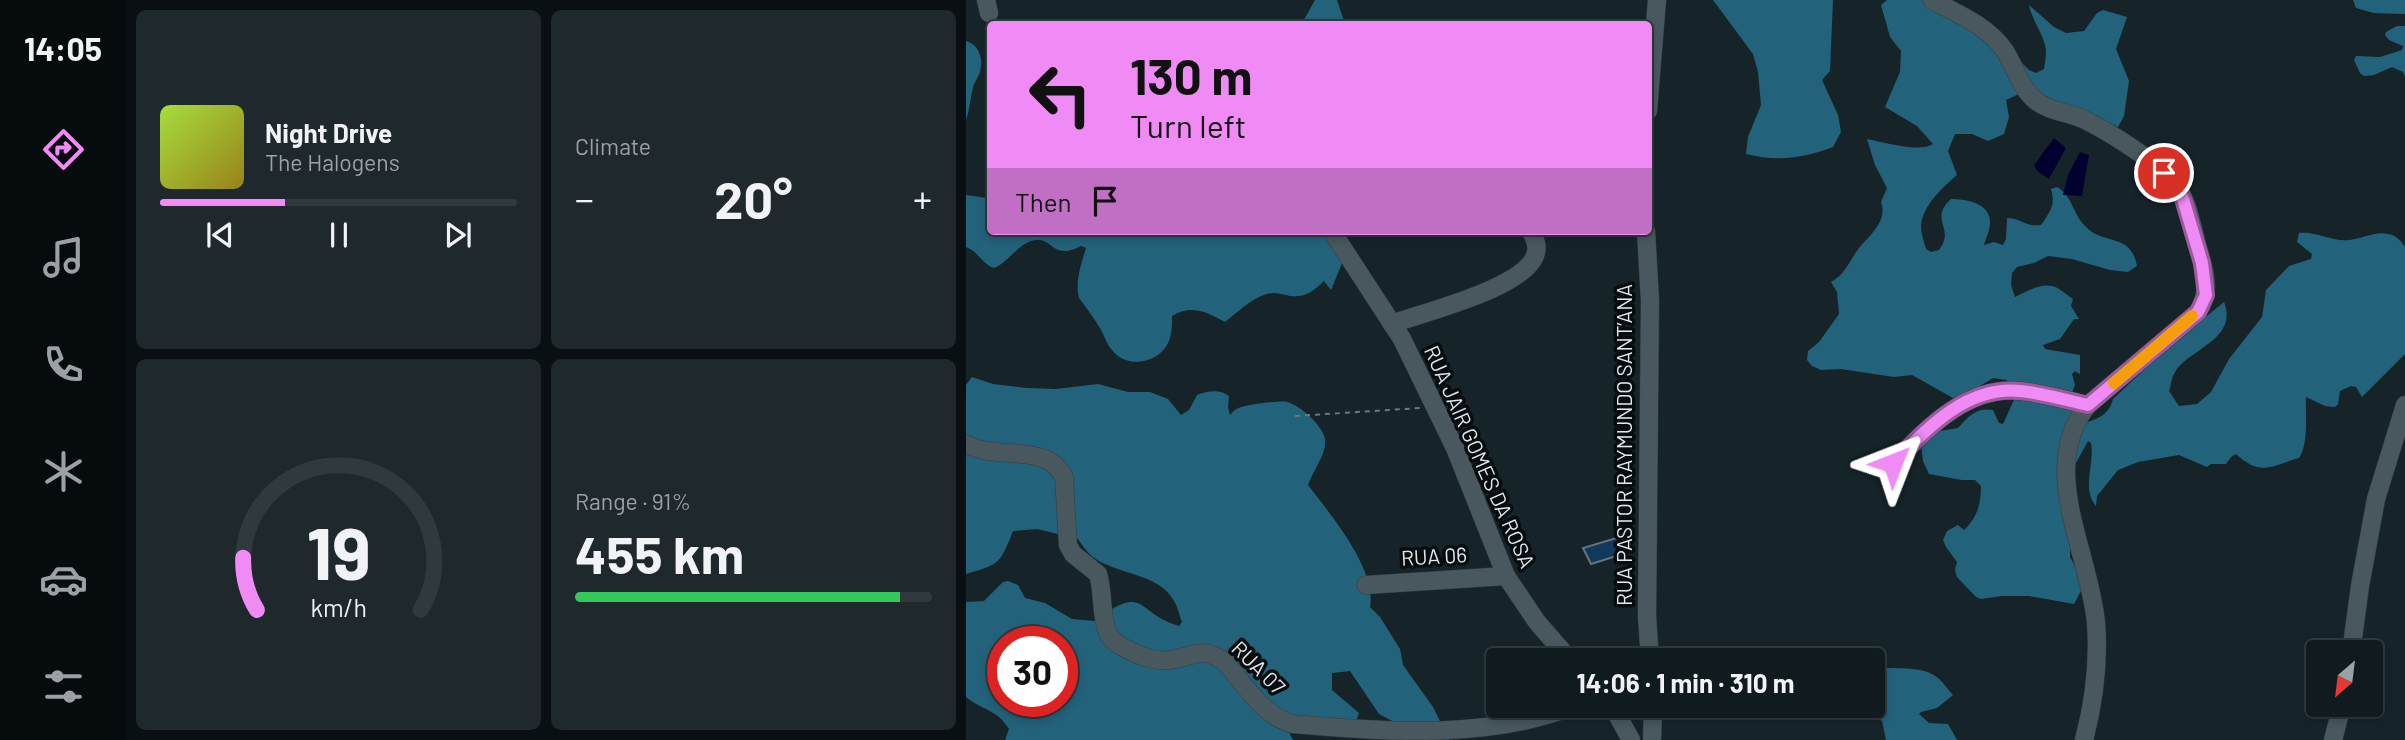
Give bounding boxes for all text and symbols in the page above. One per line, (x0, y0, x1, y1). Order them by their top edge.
text: 14:05 (24, 29, 102, 67)
text: 130 m (1130, 46, 1252, 105)
icon: left (1015, 49, 1106, 140)
text: Turn left (1130, 106, 1247, 144)
text: Night Drive (265, 117, 392, 148)
icon: directions (39, 125, 88, 174)
text: Climate (575, 132, 651, 160)
pin (2134, 143, 2194, 203)
text: The Halogens (265, 148, 400, 176)
icon: arrive (2145, 154, 2183, 192)
text: 20° (714, 167, 793, 229)
text: − (575, 175, 594, 221)
text: + (913, 175, 932, 221)
icon: arrive (1086, 182, 1124, 220)
text: Then (1015, 186, 1072, 217)
icon: previous (201, 216, 239, 254)
icon: pause (320, 216, 358, 254)
icon: next (439, 216, 477, 254)
icon: music (39, 233, 88, 282)
street label: RUA PASTOR RAYMUNDO SANT’ANA (1611, 284, 1636, 606)
icon: phone (39, 340, 88, 389)
street label: RUA JAIR GOMES DA ROSA (1420, 341, 1541, 572)
position arrow (1856, 426, 1930, 500)
icon: climate (39, 447, 88, 496)
text: Range · 91% (575, 487, 691, 515)
text: 19 (306, 508, 371, 596)
text: 455 km (575, 522, 744, 584)
street label: RUA 06 (1400, 541, 1467, 570)
icon: car (39, 555, 88, 604)
text: km/h (310, 592, 367, 622)
speed limit sign: 30 (987, 626, 1078, 717)
street label: RUA 07 (1227, 635, 1291, 699)
north arrow (2306, 640, 2384, 718)
map controls (2306, 640, 2383, 717)
icon: filters (39, 662, 88, 711)
text: 14:06 · 1 min · 310 m (1576, 667, 1795, 698)

